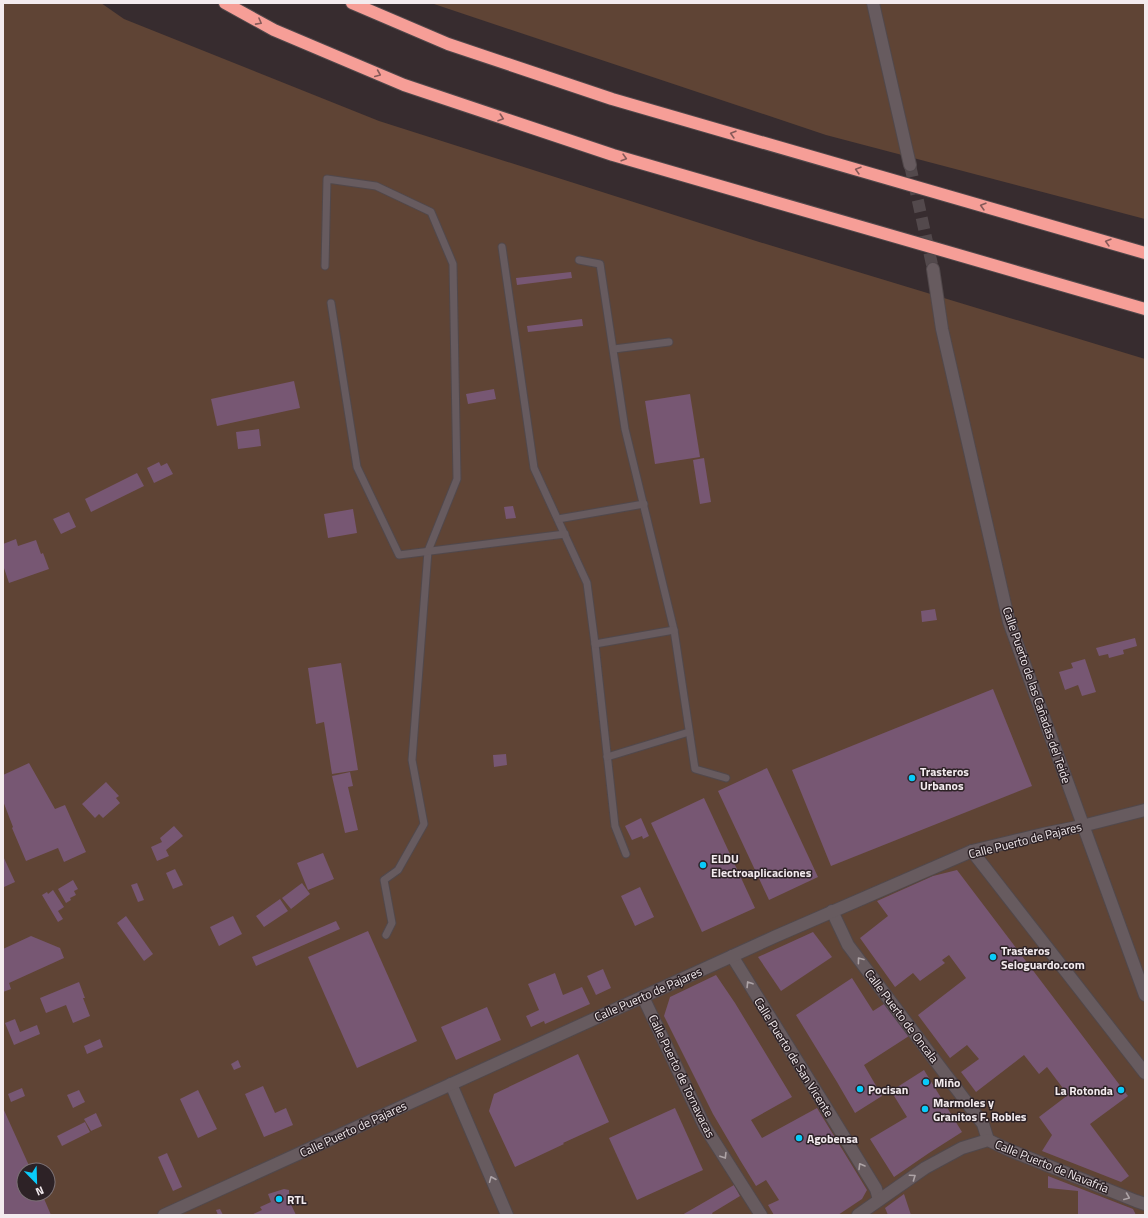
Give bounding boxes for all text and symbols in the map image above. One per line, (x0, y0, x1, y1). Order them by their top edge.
one-way arrow (255, 17, 262, 25)
one-way arrow (374, 69, 382, 77)
one-way arrow (497, 113, 504, 121)
one-way arrow (730, 130, 737, 139)
one-way arrow (620, 153, 627, 162)
one-way arrow (855, 166, 862, 175)
one-way arrow (979, 202, 986, 211)
one-way arrow (1104, 238, 1111, 247)
street label: Calle Puerto de las Cañadas del Teide (998, 604, 1076, 786)
place label: Trasteros Urbanos (920, 762, 969, 795)
marker: Trasteros Urbanos (907, 773, 917, 783)
street label: Calle Puerto de Pajares (966, 817, 1084, 863)
place label: ELDU Electroaplicaciones (711, 849, 812, 882)
marker: ELDU Electroaplicaciones (698, 860, 708, 870)
place label: Trasteros Seloguardo.com (1001, 941, 1085, 974)
marker: Trasteros Seloguardo.com (988, 952, 998, 962)
one-way arrow (858, 958, 865, 965)
street label: Calle Puerto de Pajares (591, 962, 705, 1026)
street label: Calle Puerto de Oncala (860, 965, 944, 1067)
one-way arrow (746, 981, 753, 988)
street label: Calle Puerto de San Vicente (749, 994, 839, 1120)
street label: Calle Puerto de Tornavacas (644, 1011, 720, 1141)
place label: Miño (934, 1073, 960, 1092)
marker: Miño (921, 1077, 931, 1087)
place label: Pocisan (868, 1080, 908, 1099)
place label: La Rotonda (1055, 1081, 1113, 1100)
marker: Pocisan (855, 1084, 865, 1094)
marker: La Rotonda (1116, 1085, 1126, 1095)
place label: Marmoles y Granitos F. Robles (933, 1093, 1027, 1126)
street label: Calle Puerto de Pajares (296, 1096, 410, 1162)
marker: Marmoles y Granitos F. Robles (920, 1104, 930, 1114)
place label: Agobensa (807, 1129, 858, 1148)
marker: Agobensa (794, 1133, 804, 1143)
street label: Calle Puerto de Navafría (992, 1134, 1112, 1198)
one-way arrow (719, 1152, 726, 1159)
north arrow (16, 1162, 56, 1202)
one-way arrow (859, 1163, 866, 1170)
one-way arrow (908, 1175, 915, 1182)
one-way arrow (489, 1176, 497, 1184)
text: N (33, 1182, 47, 1200)
place label: RTL (287, 1190, 307, 1209)
one-way arrow (1123, 1193, 1130, 1201)
marker: RTL (274, 1194, 284, 1204)

